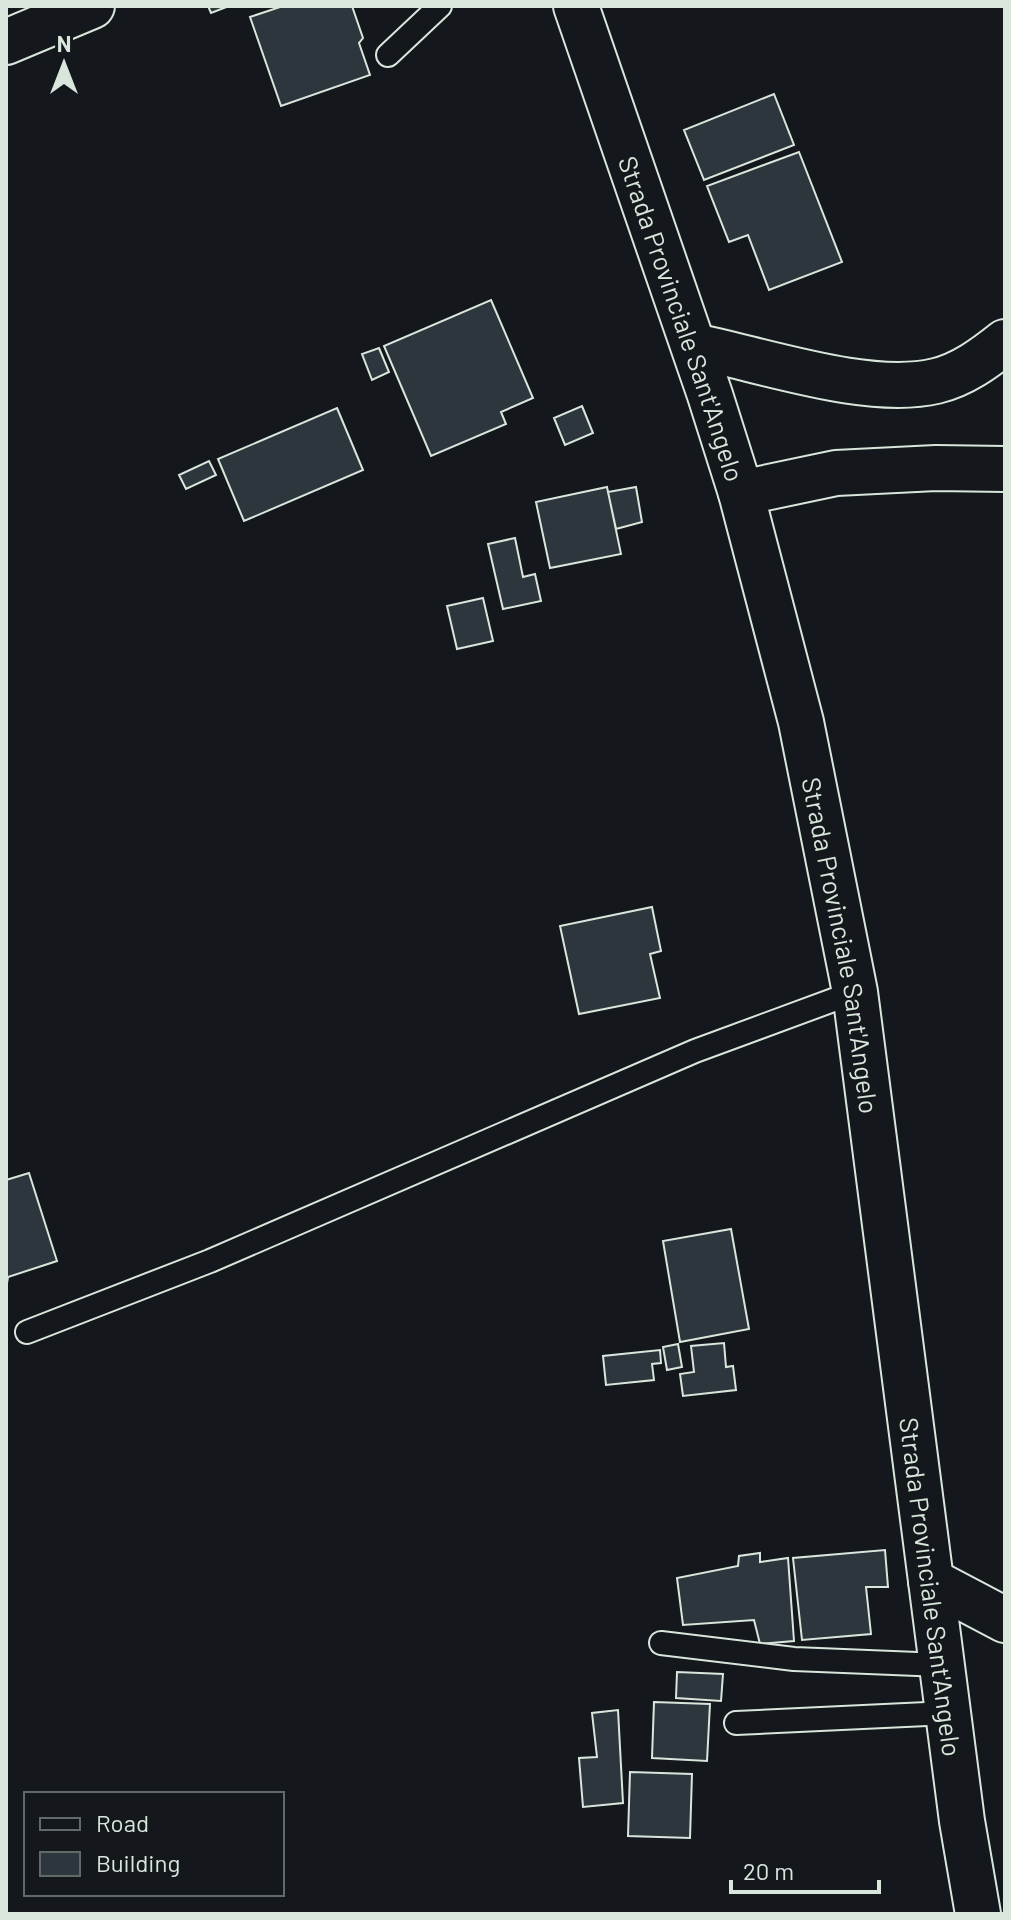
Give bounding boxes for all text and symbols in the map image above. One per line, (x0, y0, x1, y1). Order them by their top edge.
north arrow (24, 24, 104, 104)
text: N (57, 30, 71, 56)
street label: Strada Provinciale Sant'Angelo (613, 152, 752, 485)
street label: Strada Provinciale Sant'Angelo (797, 774, 886, 1115)
street label: Strada Provinciale Sant'Angelo (895, 1415, 969, 1758)
legend (24, 1792, 284, 1896)
text: Road (96, 1808, 149, 1837)
scale bar (731, 1844, 879, 1894)
text: Building (96, 1848, 180, 1877)
text: 20 m (743, 1856, 794, 1885)

